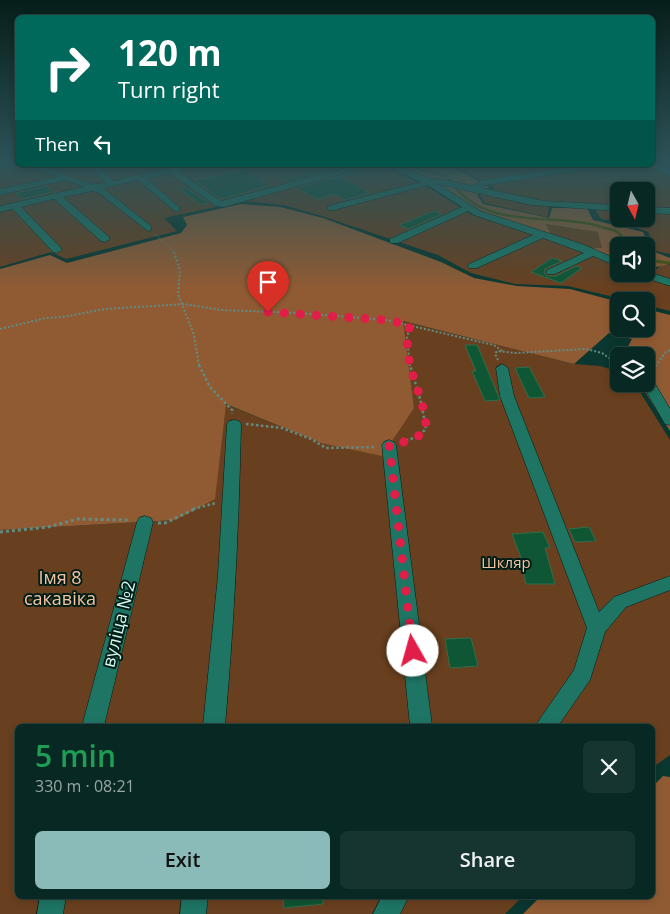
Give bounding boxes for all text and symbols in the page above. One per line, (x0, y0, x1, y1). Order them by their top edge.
text: 120 m (118, 29, 222, 76)
icon: right (35, 35, 100, 100)
text: Turn right (118, 74, 220, 104)
icon: left (89, 130, 117, 158)
text: Then (35, 131, 79, 157)
north arrow (610, 182, 655, 228)
map controls (610, 182, 655, 392)
button: sound (610, 237, 655, 282)
pin (247, 261, 289, 312)
icon: arrive (254, 268, 282, 296)
button: search (610, 292, 655, 337)
button: layers (610, 347, 655, 392)
park label: Шкляр (481, 552, 531, 572)
park label: Імя 8 сакавіка (24, 565, 96, 610)
street label: вуліца №2 (96, 578, 140, 670)
position arrow (386, 624, 438, 676)
text: 5 min (35, 735, 116, 776)
button: close (583, 741, 635, 793)
text: 330 m · 08:21 (35, 775, 135, 797)
button: Exit (35, 831, 330, 889)
button: Share (340, 831, 635, 889)

